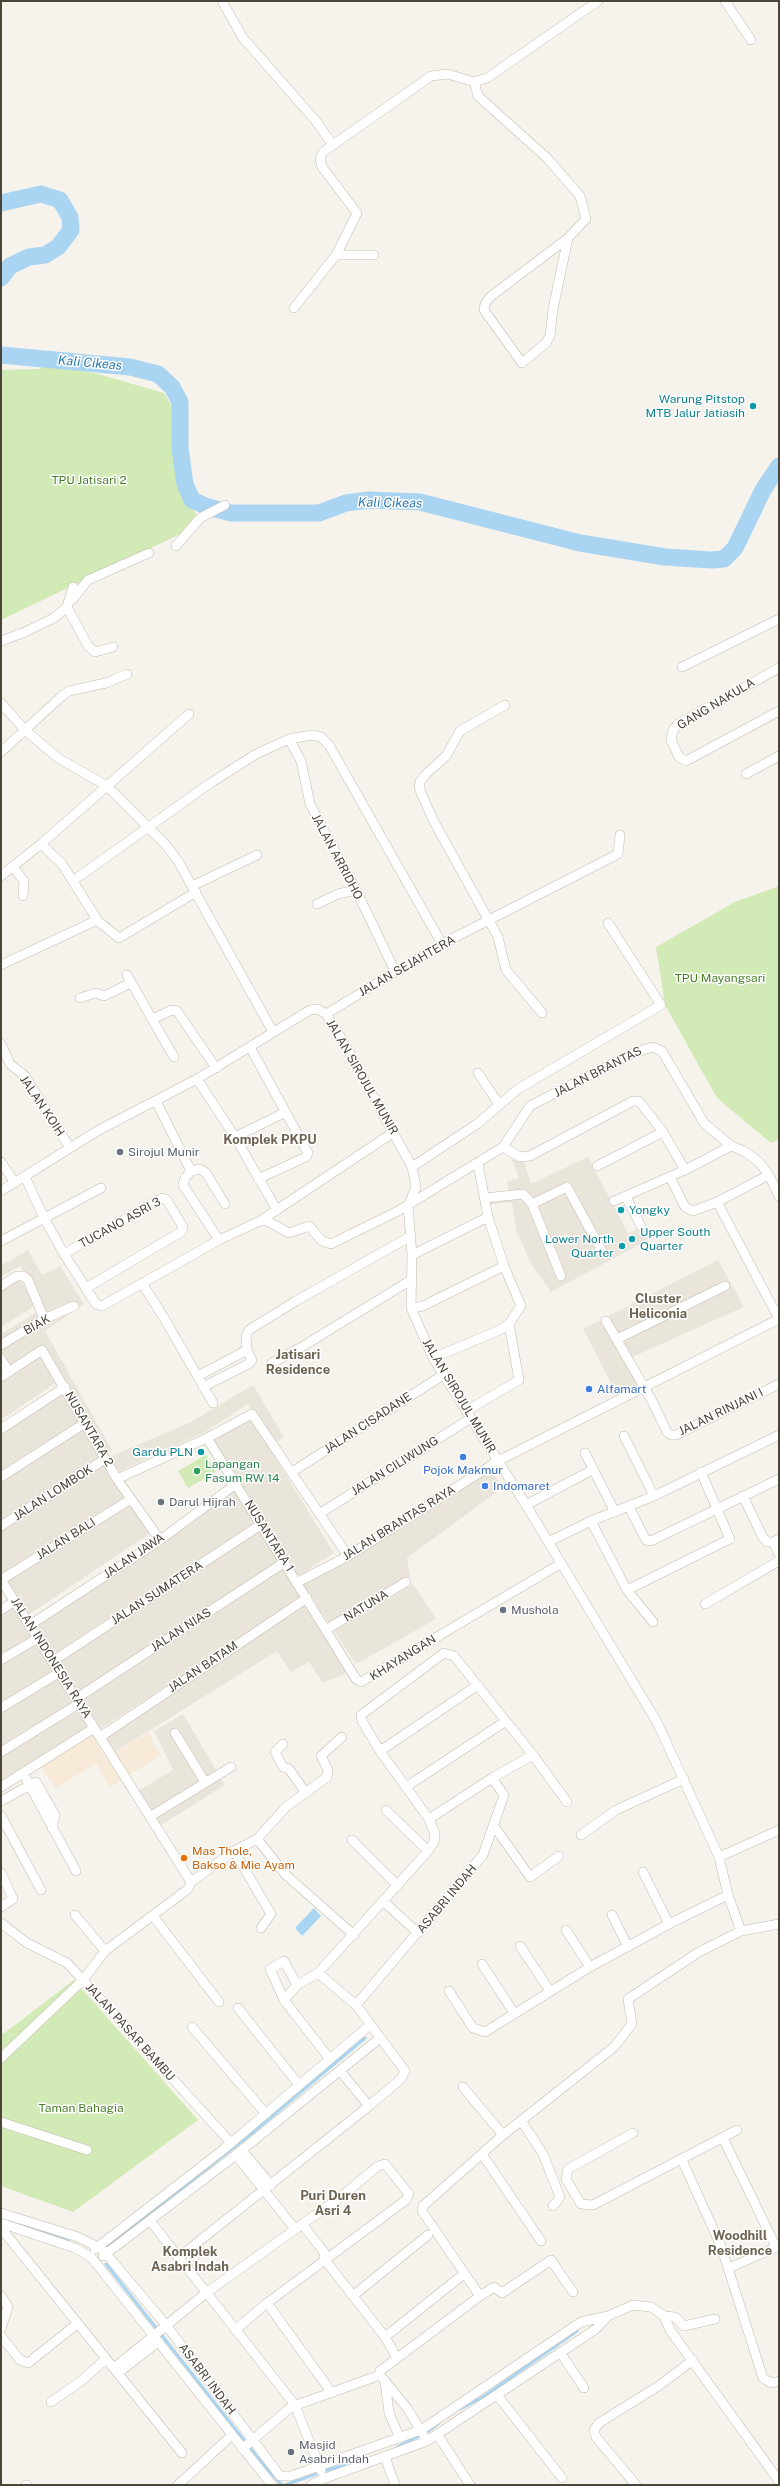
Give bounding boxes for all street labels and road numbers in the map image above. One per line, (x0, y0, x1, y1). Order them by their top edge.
street label: GANG NAKULA (675, 675, 757, 733)
street label: JALAN ARRIDHO (308, 812, 366, 902)
street label: JALAN SEJAHTERA (356, 932, 458, 1000)
street label: JALAN SIROJUL MUNIR (323, 1017, 401, 1137)
street label: JALAN BRANTAS (552, 1044, 644, 1100)
street label: JALAN KOIH (16, 1073, 68, 1139)
street label: TUCANO ASRI 3 (77, 1195, 163, 1251)
street label: BIAK (21, 1312, 53, 1338)
street label: JALAN SIROJUL MUNIR (419, 1336, 499, 1456)
street label: JALAN RINJANI I (676, 1385, 766, 1439)
street label: NUSANTARA 2 (62, 1389, 116, 1469)
street label: JALAN CISADANE (322, 1389, 414, 1457)
street label: JALAN CILIWUNG (349, 1433, 441, 1499)
street label: JALAN LOMBOK (11, 1462, 95, 1524)
street label: JALAN BRANTAS RAYA (340, 1482, 458, 1564)
street label: NUSANTARA 1 (241, 1497, 297, 1575)
street label: JALAN BALI (34, 1515, 98, 1563)
street label: JALAN JAWA (101, 1530, 167, 1582)
street label: JALAN SUMATERA (109, 1558, 205, 1628)
street label: NATUNA (341, 1587, 391, 1625)
street label: JALAN INDONESIA RAYA (8, 1595, 94, 1721)
street label: JALAN NIAS (148, 1605, 214, 1655)
street label: KHAYANGAN (367, 1632, 439, 1684)
street label: JALAN BATAM (165, 1638, 241, 1696)
street label: ASABRI INDAH (414, 1862, 480, 1936)
street label: JALAN PASAR BAMBU (82, 1980, 178, 2084)
street label: ASABRI INDAH (176, 2341, 238, 2417)

